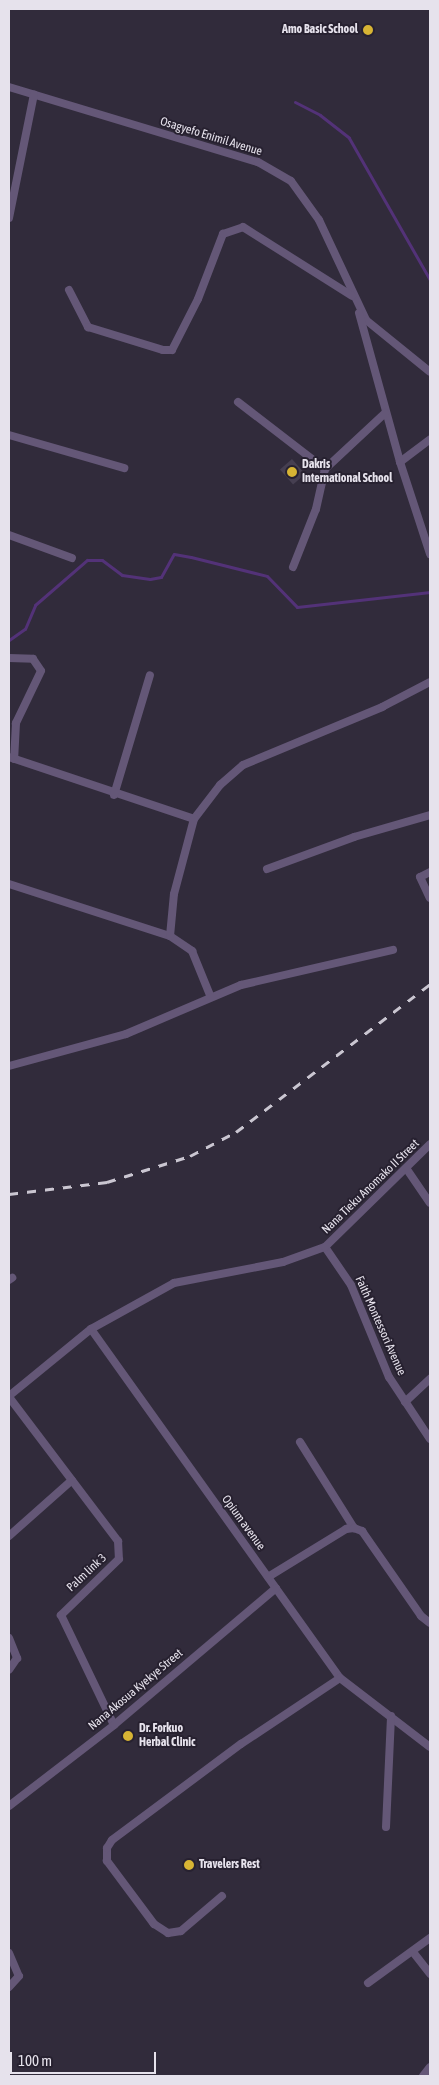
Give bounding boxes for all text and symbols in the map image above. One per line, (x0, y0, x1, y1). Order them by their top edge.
place label: Amo Basic School (282, 23, 358, 37)
marker: Amo Basic School (362, 24, 374, 36)
street label: Osagyefo Enimil Avenue (158, 115, 264, 159)
place label: Dakris International School (302, 458, 392, 486)
marker: Dakris International School (286, 466, 298, 478)
street label: Nana Tieku Anomako II Street (319, 1137, 423, 1237)
street label: Faith Montessori Avenue (352, 1274, 408, 1378)
street label: Opium avenue (218, 1493, 268, 1553)
street label: Palm link 3 (64, 1551, 110, 1595)
street label: Nana Akosua Kyekye Street (86, 1646, 186, 1734)
place label: Dr. Forkuo Herbal Clinic (139, 1722, 195, 1750)
marker: Dr. Forkuo Herbal Clinic (121, 1729, 135, 1743)
place label: Travelers Rest (199, 1858, 260, 1872)
marker: Travelers Rest (183, 1859, 195, 1871)
scale bar (12, 2042, 159, 2074)
text: 100 m (18, 2052, 52, 2069)

